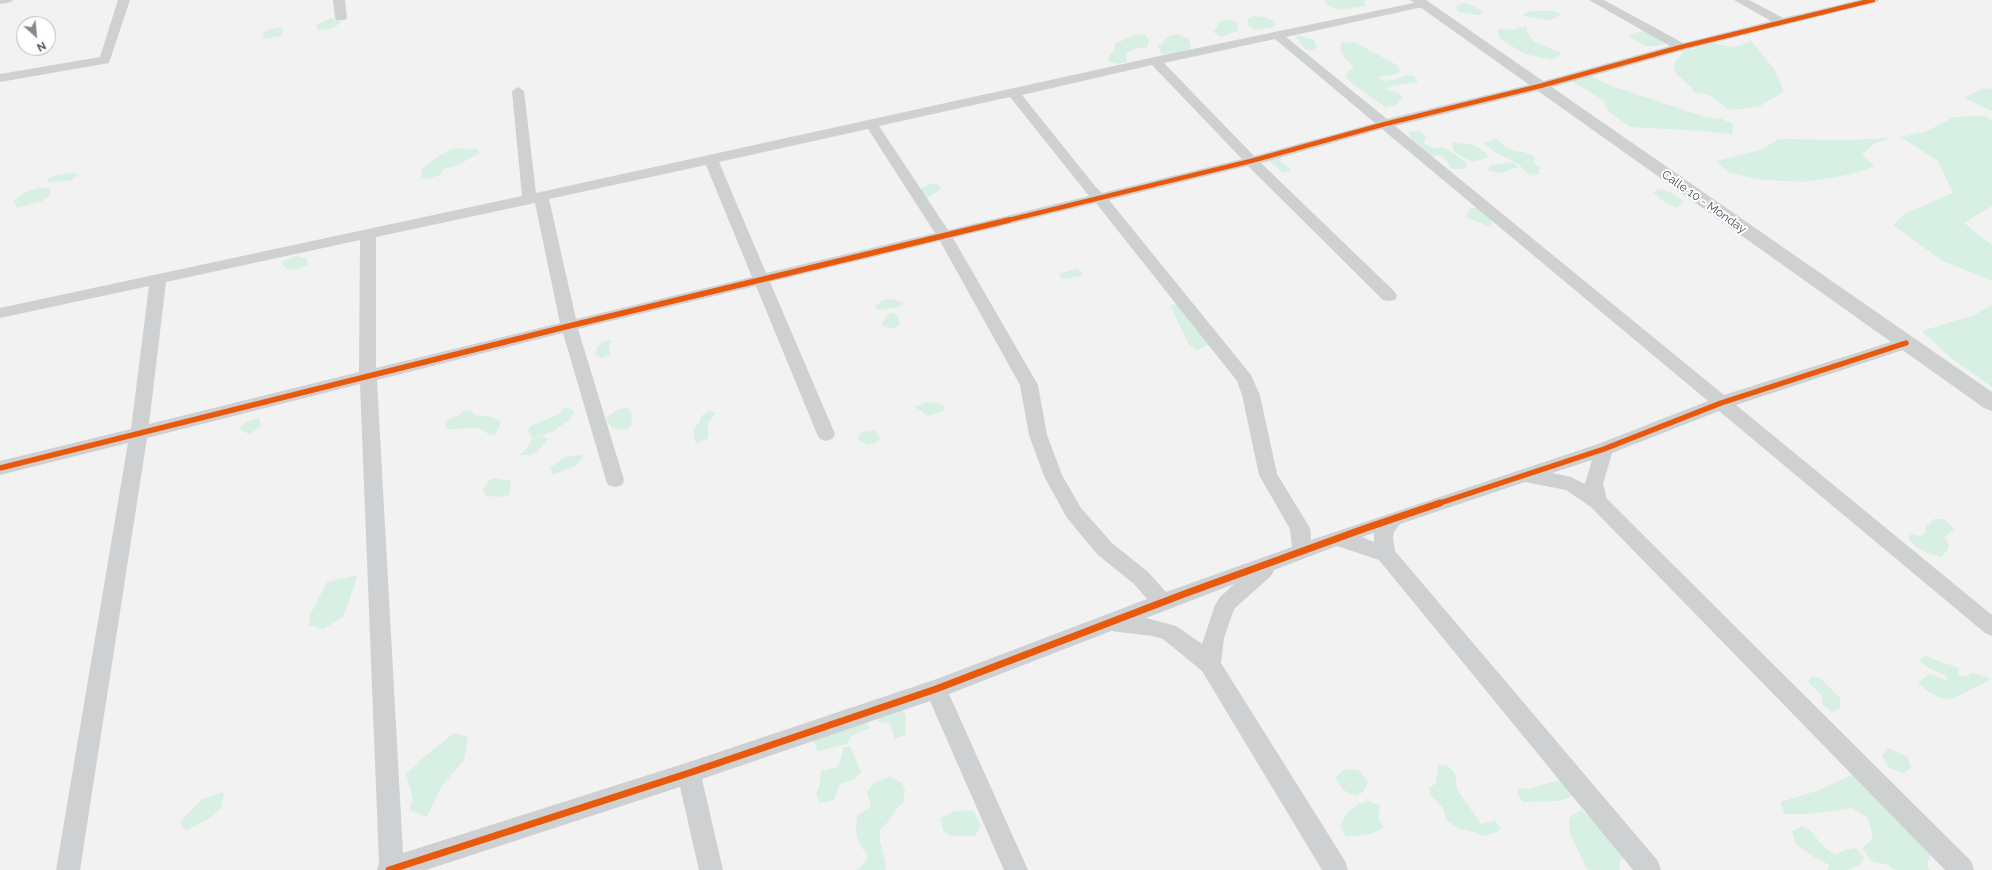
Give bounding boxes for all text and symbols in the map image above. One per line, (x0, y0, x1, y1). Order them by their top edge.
north arrow (16, 16, 56, 56)
text: N (35, 39, 48, 54)
street label: Calle 10 - Monday (1659, 167, 1749, 237)

